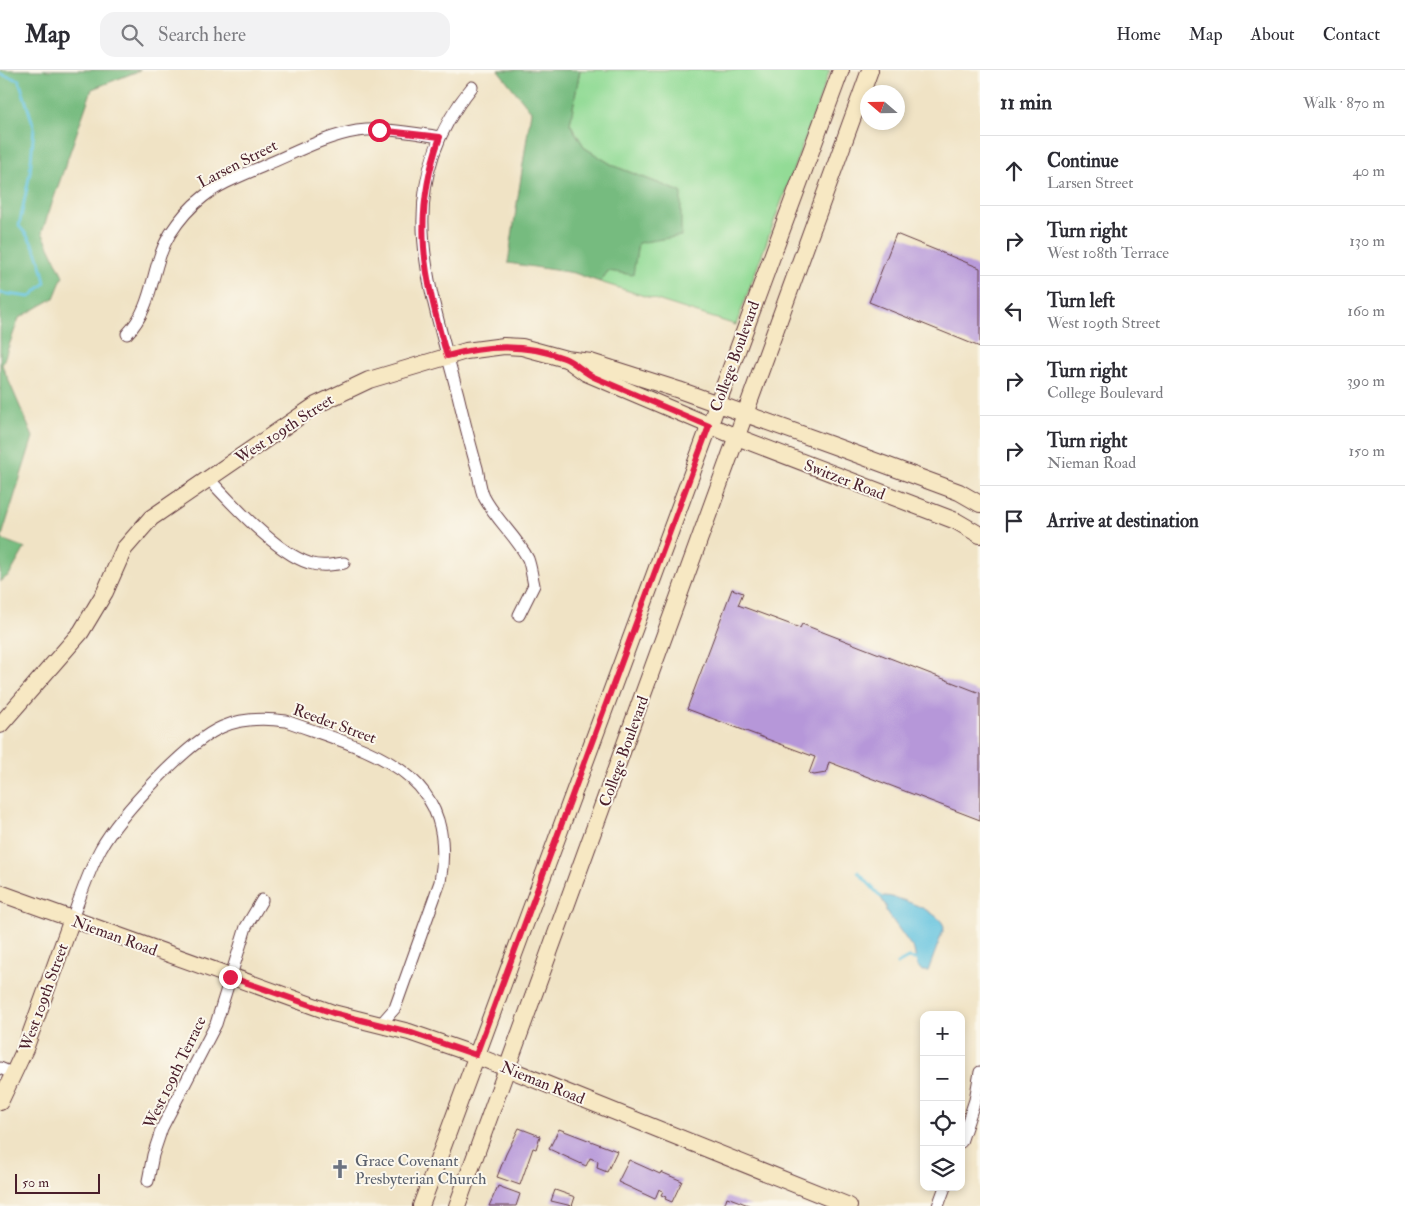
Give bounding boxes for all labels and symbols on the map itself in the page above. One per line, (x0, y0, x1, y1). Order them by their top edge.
north arrow (860, 85, 905, 130)
route start (368, 119, 391, 142)
street label: Larsen Street (194, 135, 281, 192)
street label: College Boulevard (706, 298, 764, 414)
street label: West 109th Street (231, 390, 337, 469)
street label: Switzer Road (801, 455, 888, 505)
street label: College Boulevard (595, 693, 653, 809)
street label: Reeder Street (290, 700, 379, 748)
street label: Nieman Road (69, 911, 160, 961)
street label: West 109th Street (15, 941, 73, 1055)
route end (219, 966, 242, 989)
street label: West 109th Terrace (139, 1013, 211, 1133)
street label: Nieman Road (498, 1057, 588, 1109)
place label: Grace Covenant Presbyterian Church (355, 1151, 487, 1189)
church icon: Grace Covenant Presbyterian Church (329, 1158, 351, 1180)
scale bar (15, 1171, 100, 1194)

